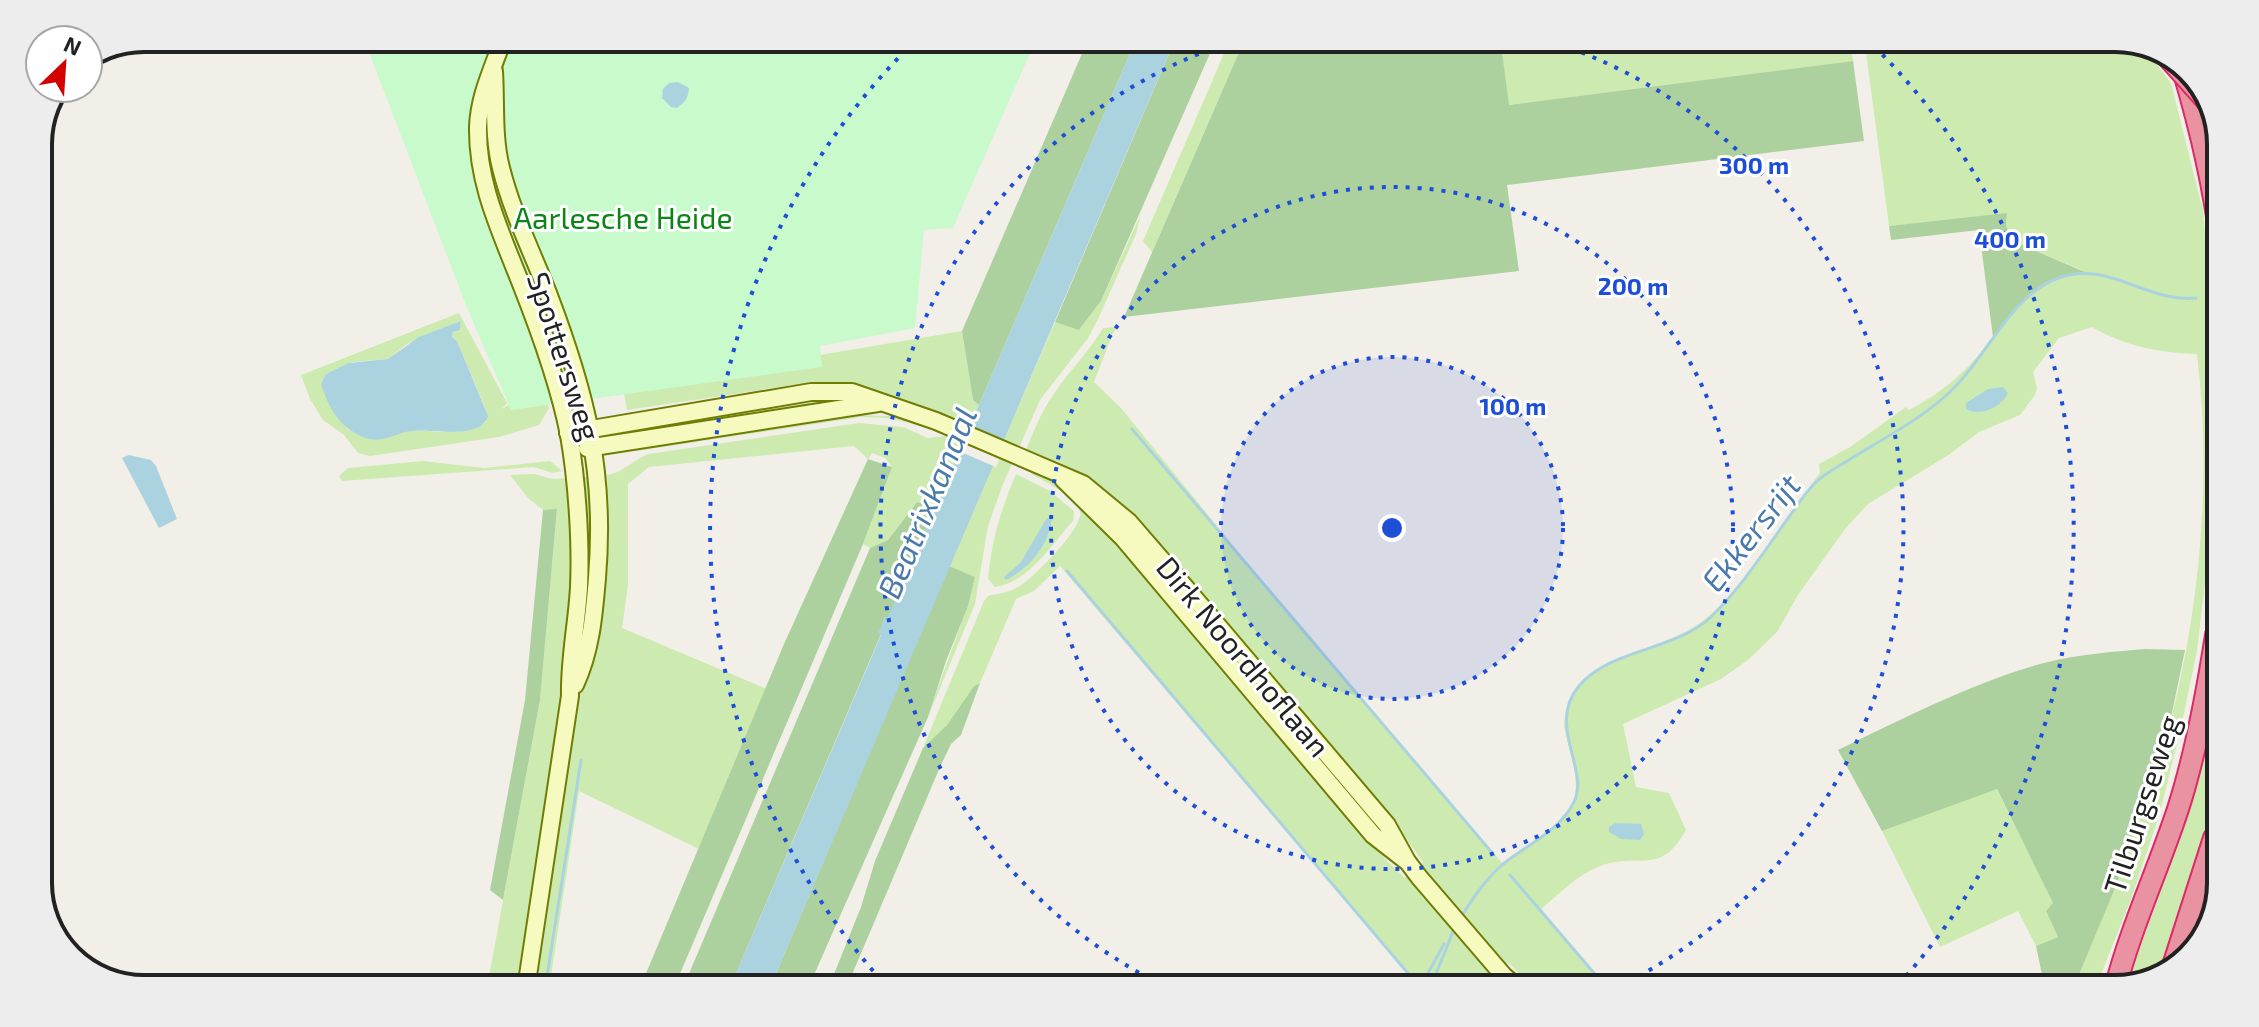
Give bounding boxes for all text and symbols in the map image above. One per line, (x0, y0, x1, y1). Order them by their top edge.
north arrow (24, 24, 104, 104)
text: N (60, 30, 86, 60)
text: 300 m (1719, 150, 1789, 179)
park label: Aarlesche Heide (513, 199, 733, 235)
text: 400 m (1974, 224, 2046, 253)
street label: Spottersweg (521, 267, 609, 445)
text: 200 m (1598, 271, 1668, 300)
text: 100 m (1480, 391, 1546, 420)
water label: Beatrixkanaal (869, 401, 983, 603)
water label: Ekkersrijt (1693, 465, 1809, 599)
centre of rings (1378, 514, 1406, 542)
street label: Dirk Noordhoflaan (1150, 549, 1338, 763)
street label: Tilburgseweg (2095, 710, 2187, 898)

